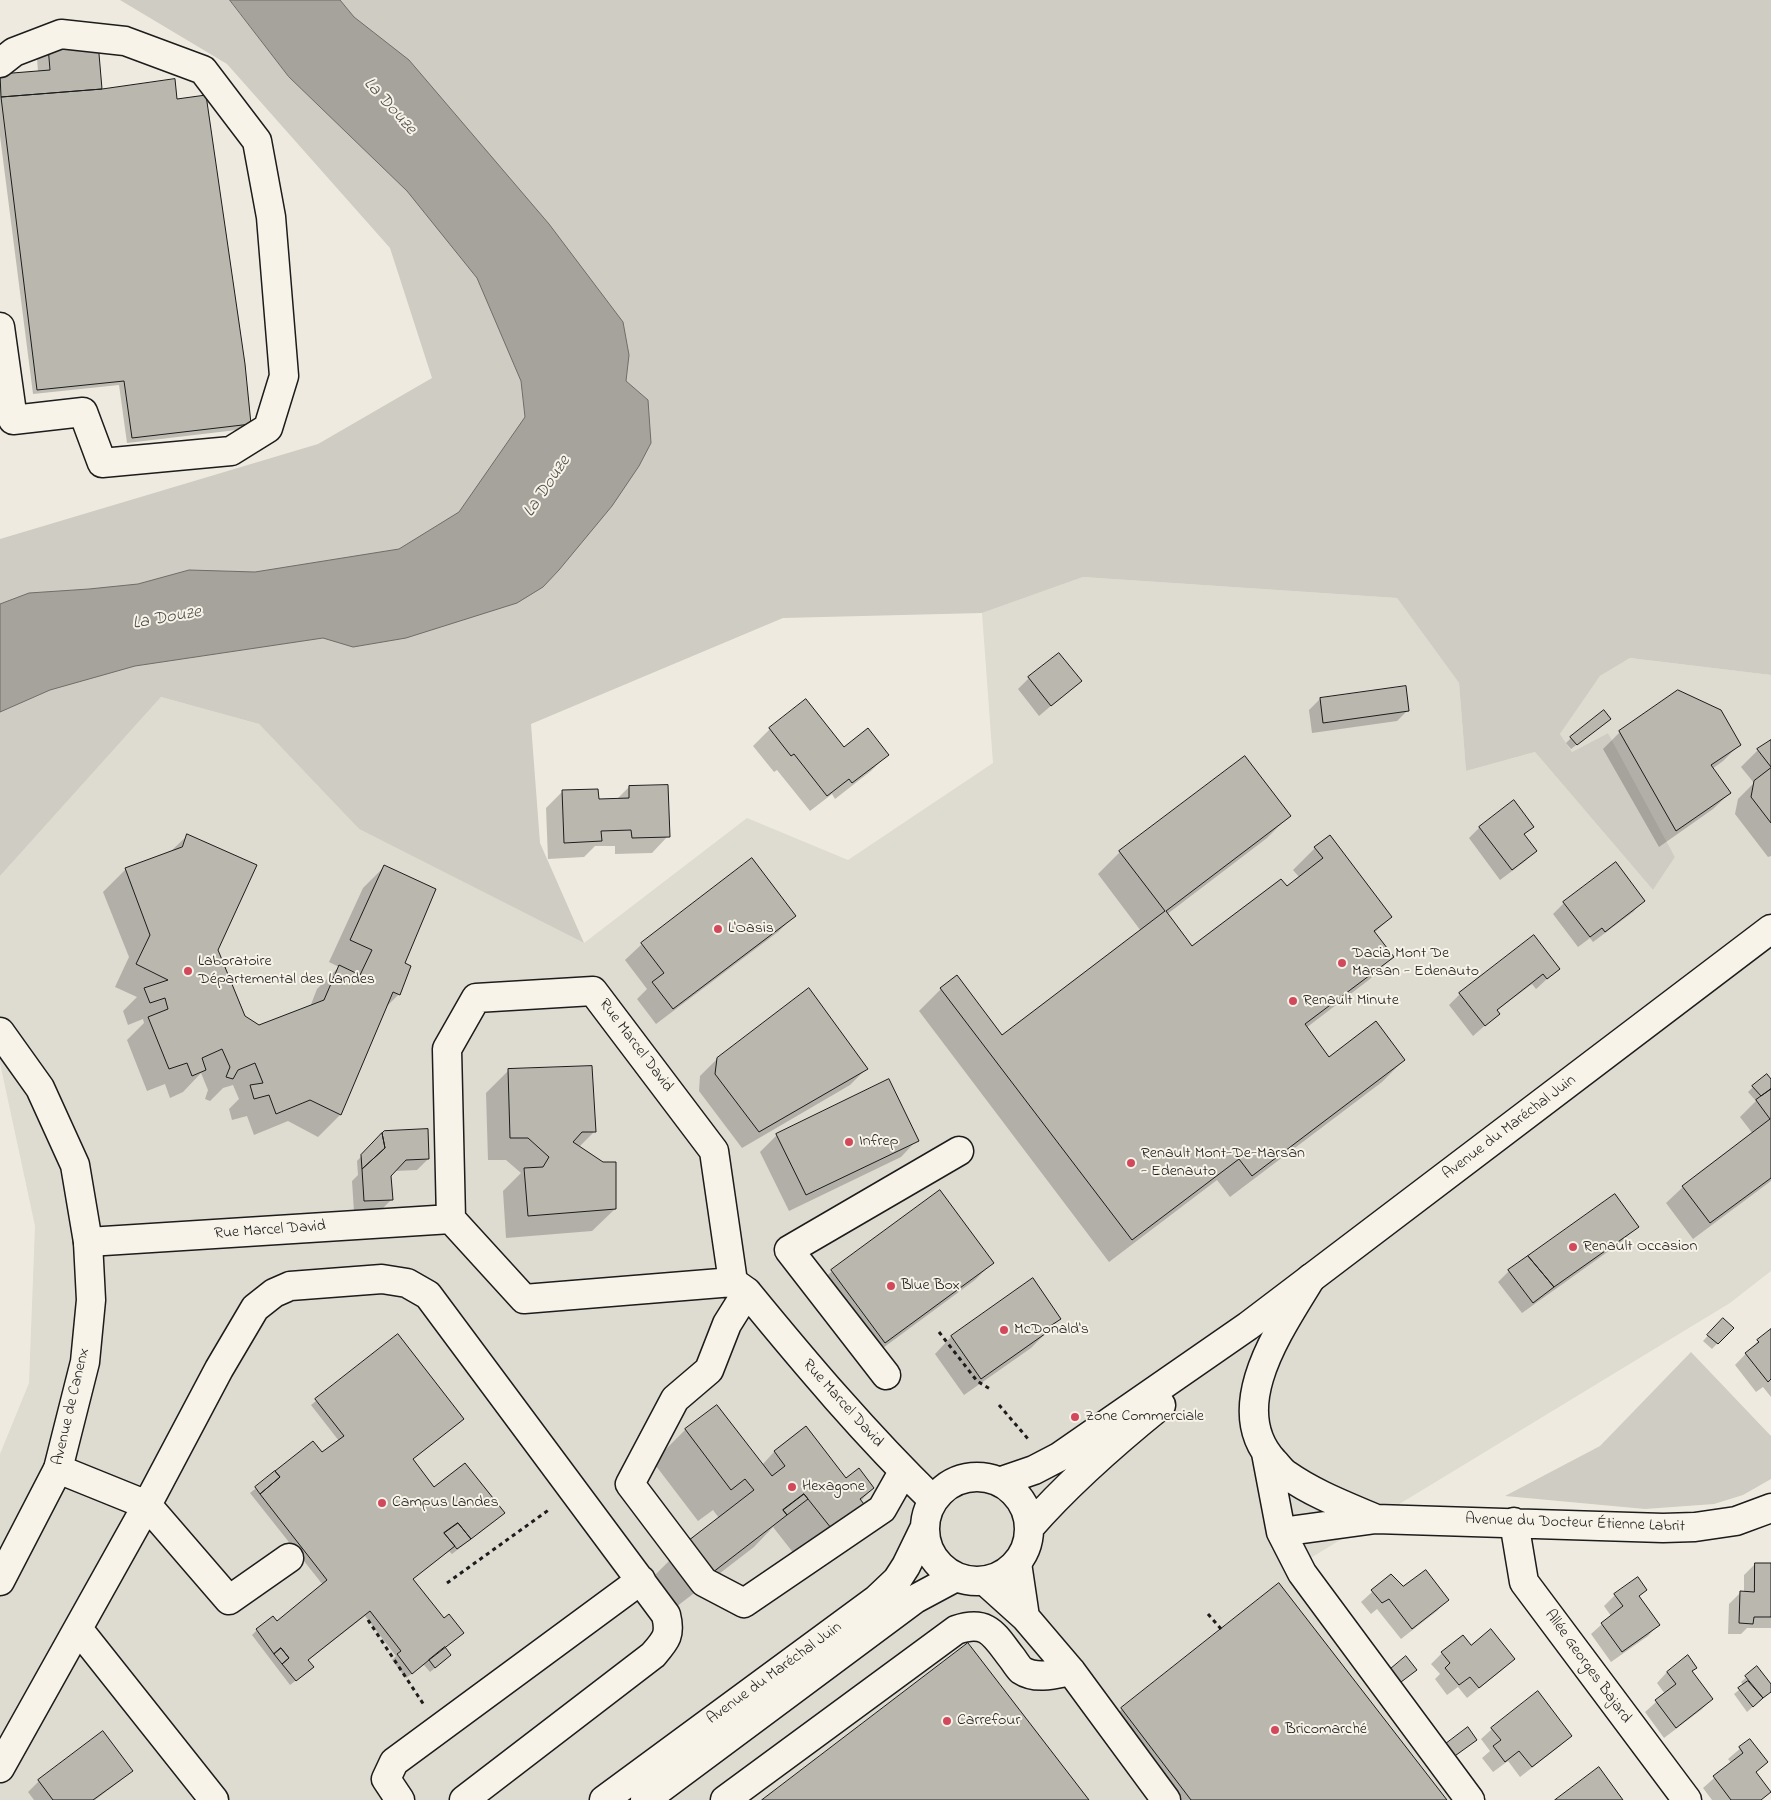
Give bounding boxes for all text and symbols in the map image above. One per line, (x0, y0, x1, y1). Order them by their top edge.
water label: La Douze (358, 74, 420, 140)
water label: La Douze (520, 452, 576, 522)
water label: La Douze (131, 602, 203, 636)
place label: L'Oasis (728, 919, 774, 939)
marker: L'Oasis (712, 923, 724, 935)
place label: Dacia Mont De Marsan - Edenauto (1352, 944, 1479, 982)
place label: Laboratoire Départemental des Landes (198, 952, 375, 990)
marker: Dacia Mont De Marsan - Edenauto (1336, 957, 1348, 969)
marker: Laboratoire Départemental des Landes (182, 965, 194, 977)
place label: Renault Minute (1303, 991, 1399, 1011)
marker: Renault Minute (1287, 995, 1299, 1007)
street label: Rue Marcel David (594, 996, 676, 1096)
street label: Avenue du Maréchal Juin (1439, 1072, 1581, 1184)
place label: Infrep (859, 1132, 898, 1152)
marker: Infrep (843, 1136, 855, 1148)
place label: Renault Mont-De-Marsan - Edenauto (1141, 1144, 1305, 1182)
marker: Renault Mont-De-Marsan - Edenauto (1125, 1157, 1137, 1169)
street label: Rue Marcel David (214, 1218, 326, 1244)
place label: Renault Occasion (1583, 1237, 1697, 1257)
marker: Renault Occasion (1567, 1241, 1579, 1253)
place label: Blue Box (901, 1276, 960, 1296)
marker: Blue Box (885, 1280, 897, 1292)
place label: McDonald's (1014, 1320, 1089, 1340)
marker: McDonald's (998, 1324, 1010, 1336)
street label: Avenue de Canenx (49, 1347, 95, 1467)
street label: Rue Marcel David (797, 1356, 887, 1452)
place label: Zone Commerciale (1085, 1407, 1204, 1427)
marker: Zone Commerciale (1069, 1411, 1081, 1423)
place label: Hexagone (802, 1477, 865, 1497)
marker: Hexagone (786, 1481, 798, 1493)
place label: Campus Landes (392, 1493, 499, 1513)
marker: Campus Landes (376, 1497, 388, 1509)
street label: Avenue du Docteur Étienne Labrit (1465, 1511, 1685, 1537)
street label: Allée Georges Bajard (1539, 1606, 1635, 1728)
street label: Avenue du Maréchal Juin (704, 1619, 846, 1729)
place label: Carrefour (957, 1711, 1020, 1731)
marker: Carrefour (941, 1715, 953, 1727)
place label: Bricomarché (1285, 1720, 1367, 1740)
marker: Bricomarché (1269, 1724, 1281, 1736)

